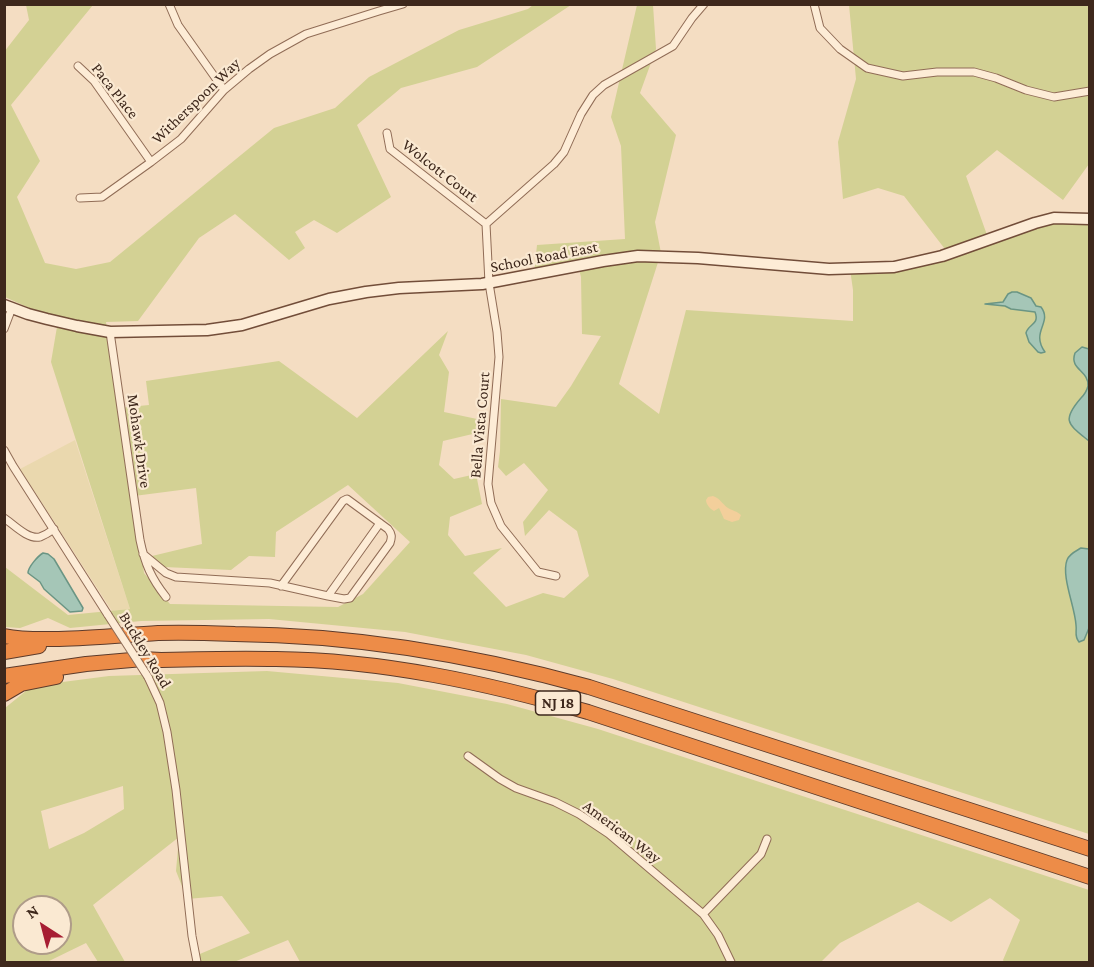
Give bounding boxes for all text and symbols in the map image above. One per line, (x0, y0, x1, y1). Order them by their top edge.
street label: Witherspoon Way (148, 54, 244, 148)
street label: Paca Place (87, 59, 143, 123)
street label: Wolcott Court (398, 135, 482, 207)
street label: School Road East (489, 237, 599, 277)
street label: Bella Vista Court (466, 371, 494, 479)
street label: Mohawk Drive (123, 393, 155, 489)
street label: Buckley Road (115, 608, 175, 692)
road number: NJ 18 (536, 691, 580, 715)
street label: American Way (579, 796, 665, 868)
north arrow (12, 895, 72, 955)
text: N (23, 902, 42, 922)

